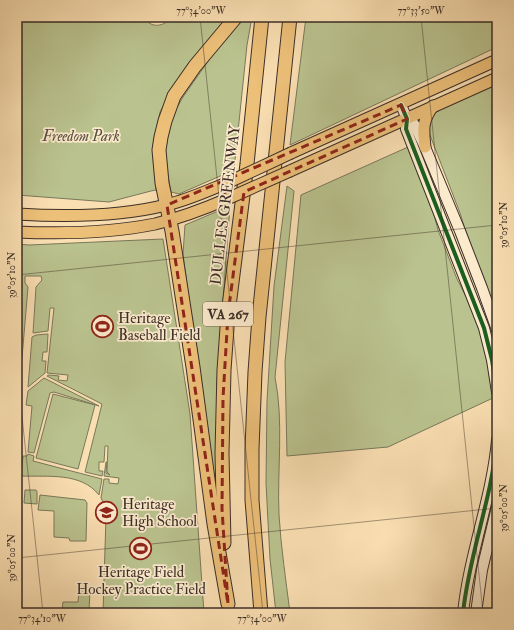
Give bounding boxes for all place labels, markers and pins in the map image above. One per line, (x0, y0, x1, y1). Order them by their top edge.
place label: Heritage Baseball Field (118, 309, 201, 345)
sports icon: Heritage Baseball Field (89, 314, 115, 340)
place label: Heritage High School (122, 495, 197, 531)
school or university icon: Heritage High School (94, 500, 120, 526)
sports icon: Heritage Field Hockey Practice Field (128, 536, 154, 562)
place label: Heritage Field Hockey Practice Field (76, 563, 206, 599)

